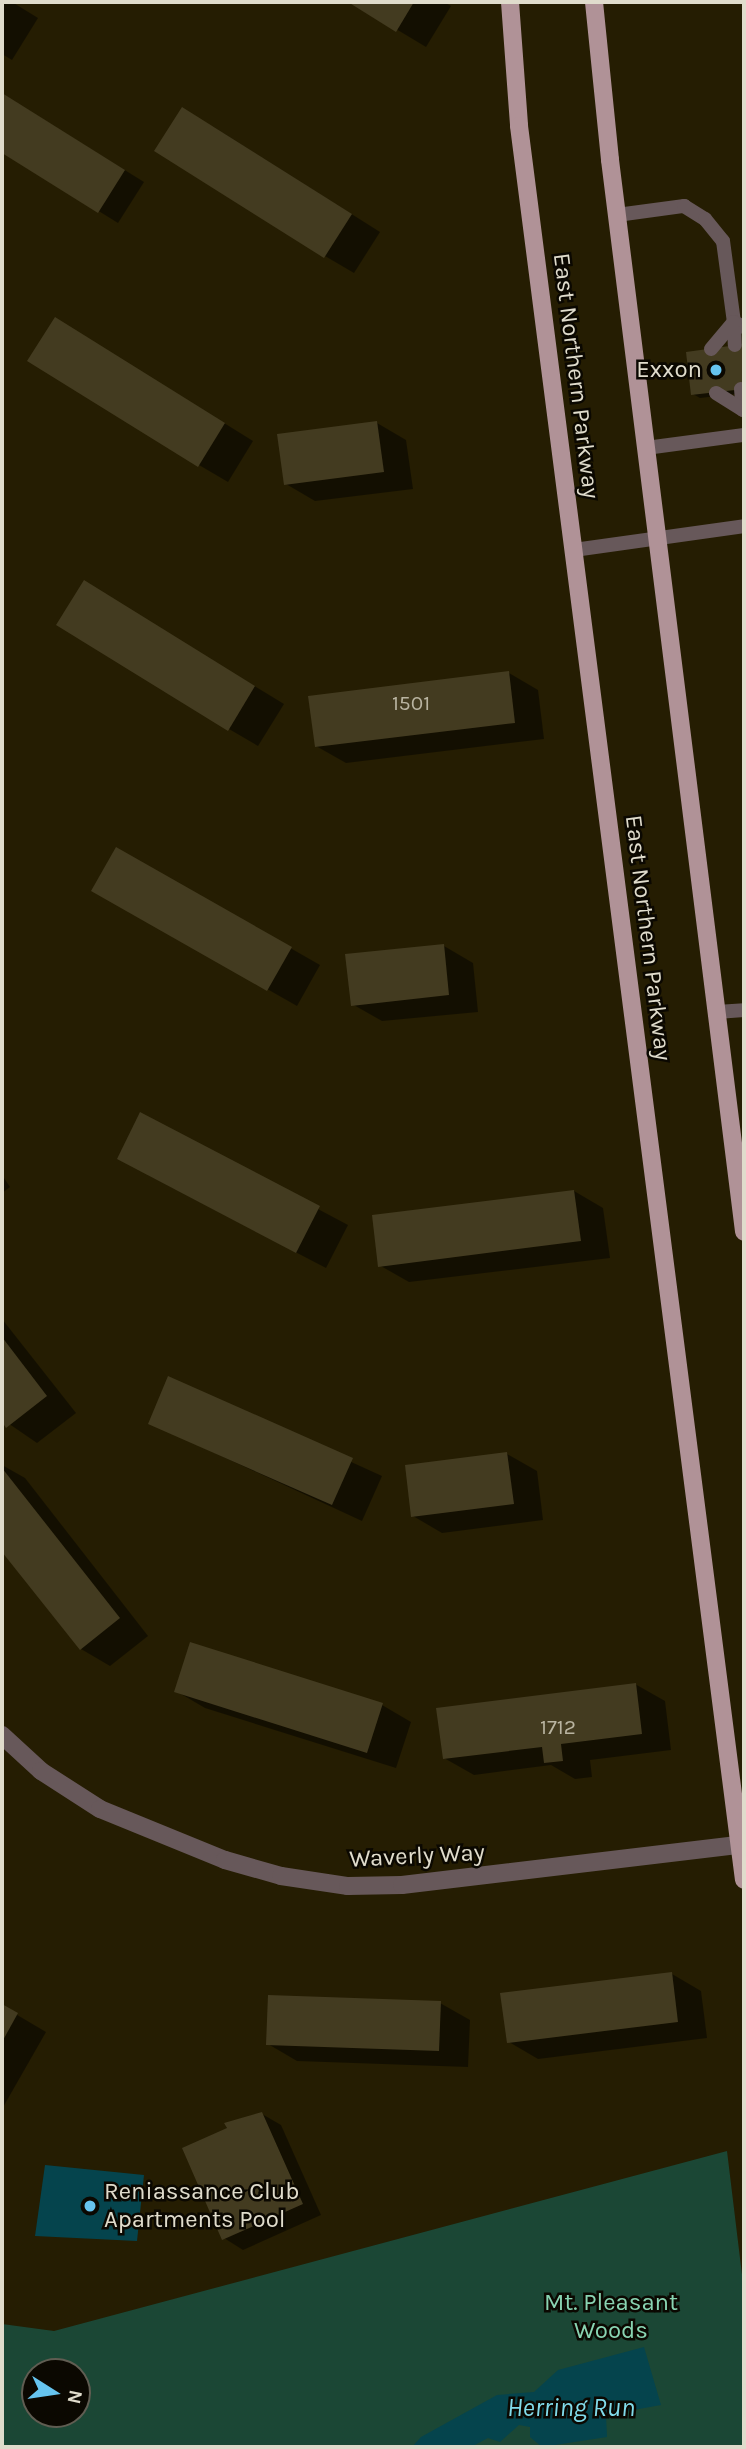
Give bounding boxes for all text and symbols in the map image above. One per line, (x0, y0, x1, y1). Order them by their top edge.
street label: East Northern Parkway (547, 251, 605, 501)
place label: Exxon (636, 356, 702, 384)
marker: Exxon (708, 362, 724, 378)
house number: 1501 (392, 690, 430, 716)
street label: East Northern Parkway (619, 813, 677, 1063)
house number: 1712 (540, 1714, 576, 1740)
street label: Waverly Way (349, 1838, 485, 1874)
place label: Reniassance Club Apartments Pool (104, 2178, 299, 2234)
marker: Reniassance Club Apartments Pool (82, 2198, 98, 2214)
park label: Mt. Pleasant Woods (544, 2289, 678, 2345)
north arrow (21, 2358, 91, 2428)
text: N (62, 2388, 87, 2406)
water label: Herring Run (507, 2392, 635, 2424)

